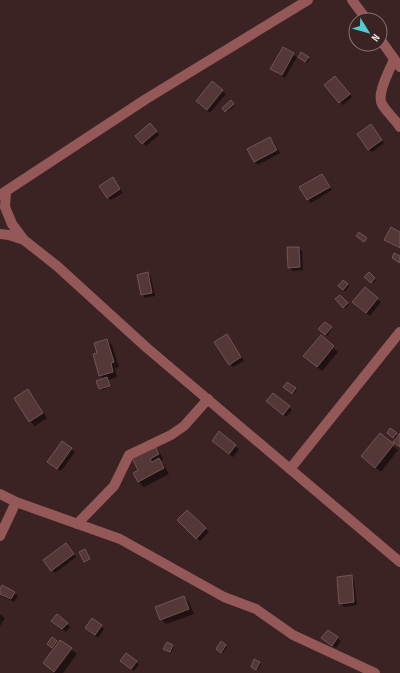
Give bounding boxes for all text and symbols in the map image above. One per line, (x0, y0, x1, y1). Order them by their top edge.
north arrow (348, 12, 388, 52)
text: N (369, 31, 383, 44)

